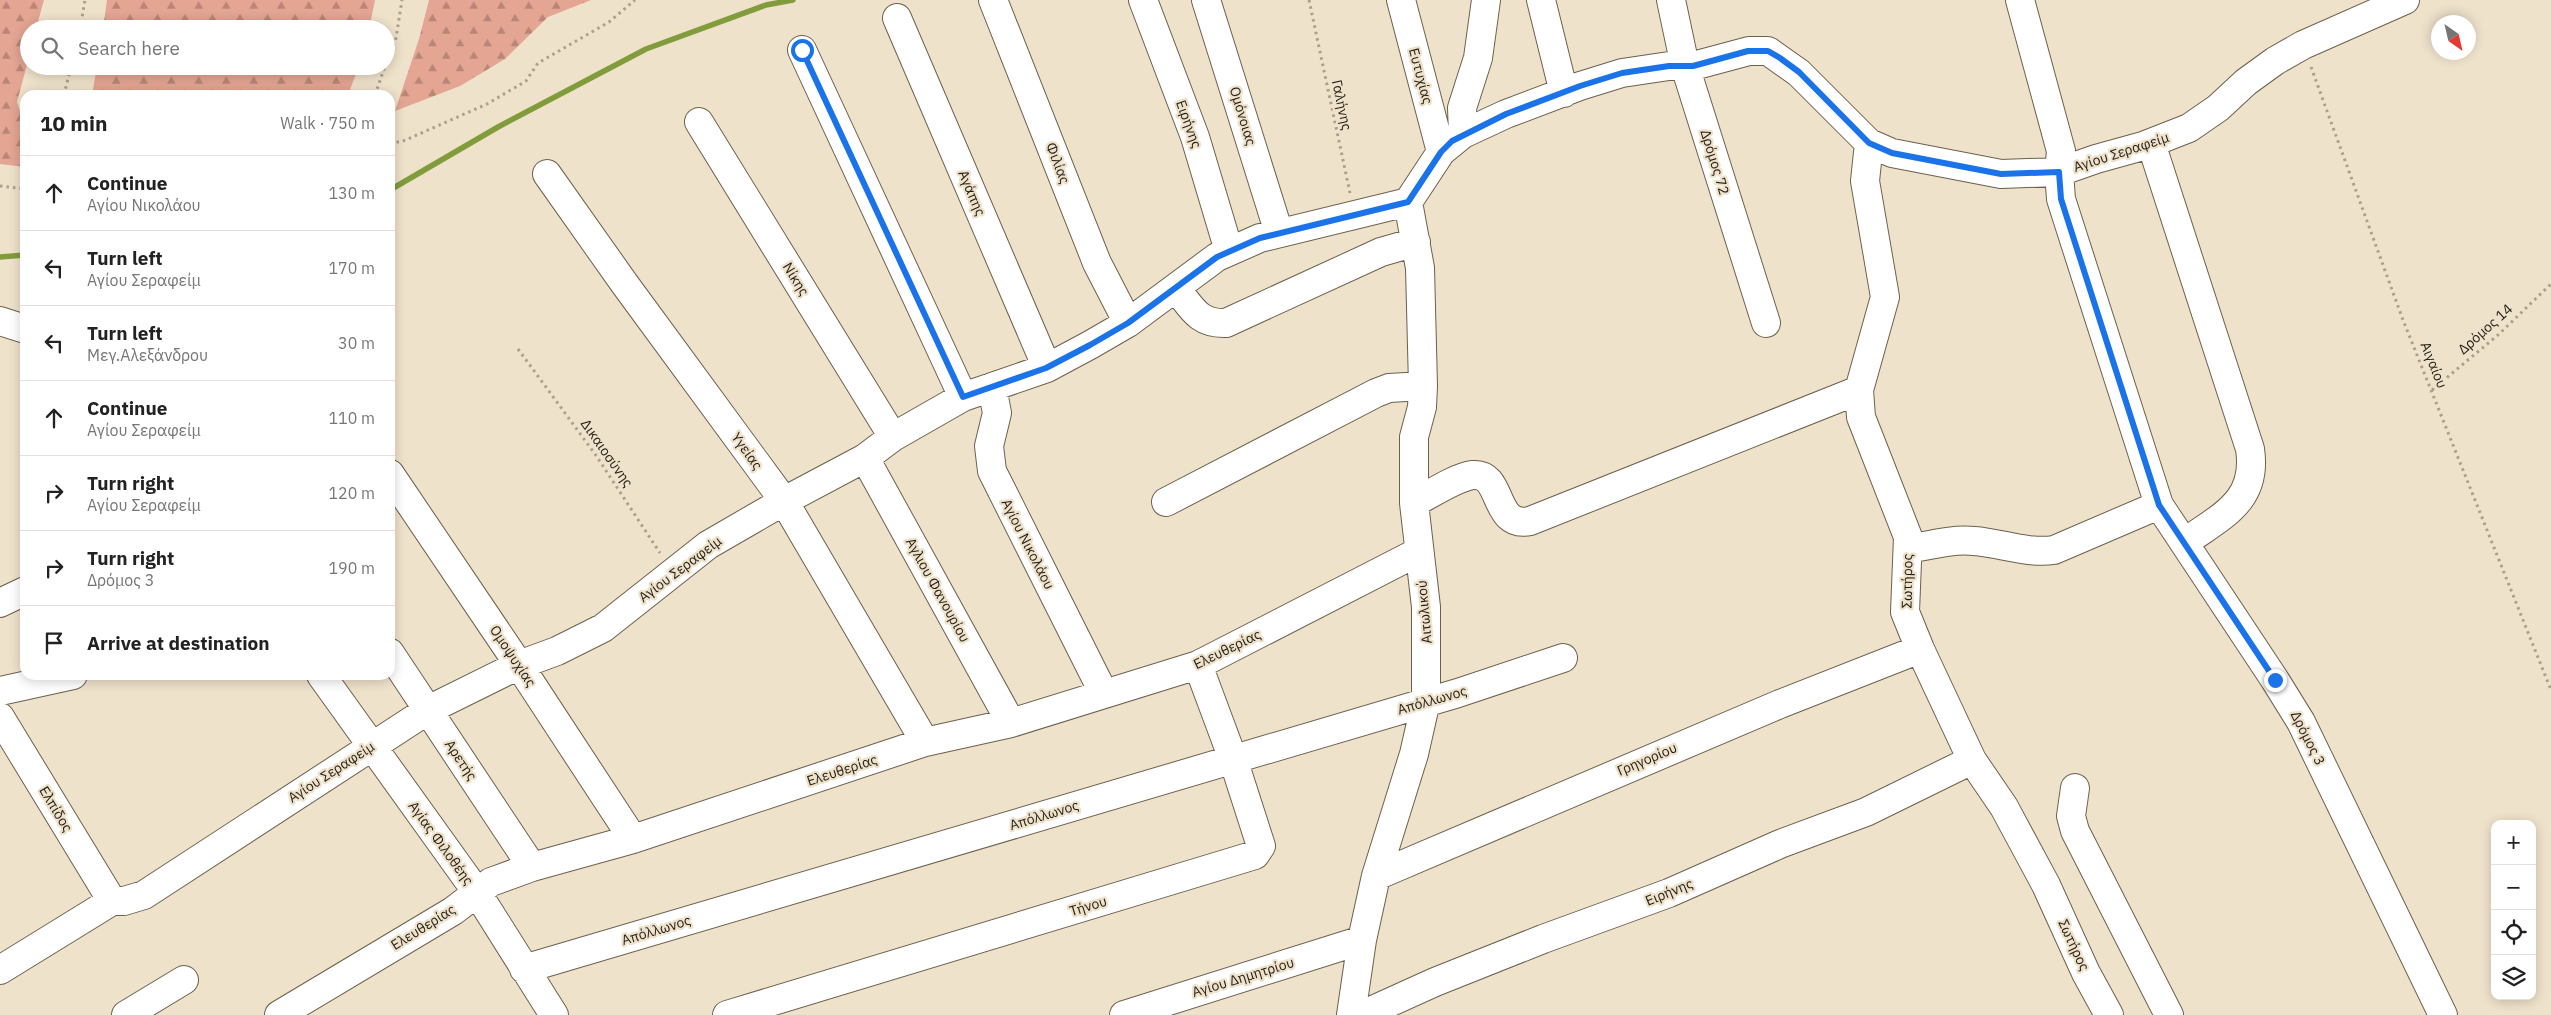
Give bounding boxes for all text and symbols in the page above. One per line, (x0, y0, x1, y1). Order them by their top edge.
north arrow (2431, 15, 2476, 60)
search box (20, 20, 395, 75)
icon: search (38, 34, 66, 62)
text: Search here (78, 36, 180, 60)
route start (791, 39, 814, 62)
street label: Ευτυχίας (1405, 46, 1437, 106)
street label: Γαλήνης (1328, 78, 1356, 132)
street label: Ομόνοιας (1226, 84, 1261, 148)
street label: Ειρήνης (1172, 98, 1206, 151)
text: 10 min (40, 109, 107, 137)
text: Walk · 750 m (280, 113, 375, 133)
street label: Δρόμος 72 (1697, 127, 1733, 197)
street label: Αγίου Σεραφείμ (2071, 128, 2171, 176)
street label: Φιλίας (1042, 140, 1074, 186)
street label: Αγάπης (954, 167, 990, 219)
text: Continue (87, 171, 167, 195)
icon: ahead (40, 179, 68, 207)
text: 130 m (328, 183, 375, 203)
text: Αγίου Νικολάου (87, 195, 201, 215)
text: Turn left (87, 246, 163, 270)
icon: left (40, 254, 68, 282)
text: 170 m (328, 258, 375, 278)
street label: Νίκης (779, 259, 813, 299)
text: Αγίου Σεραφείμ (87, 270, 201, 290)
street label: Δρόμος 14 (2454, 300, 2516, 358)
text: Turn left (87, 321, 163, 345)
icon: left (40, 329, 68, 357)
text: 30 m (338, 333, 375, 353)
street label: Αιγαίου (2417, 339, 2451, 391)
text: Μεγ.Αλεξάνδρου (87, 345, 208, 365)
text: Continue (87, 396, 167, 420)
icon: ahead (40, 404, 68, 432)
text: 110 m (328, 408, 375, 428)
street label: Δικαιοσύνης (577, 415, 637, 491)
text: Αγίου Σεραφείμ (87, 420, 201, 440)
street label: Υγείας (727, 429, 767, 473)
text: Turn right (87, 471, 174, 495)
icon: right (40, 479, 68, 507)
text: 120 m (328, 483, 375, 503)
text: Αγίου Σεραφείμ (87, 495, 201, 515)
street label: Αγίου Νικολάου (997, 496, 1059, 592)
street label: Αγίου Σεραφείμ (635, 532, 725, 606)
street label: Αγλιου Φανουρίου (902, 535, 974, 645)
text: Turn right (87, 546, 174, 570)
street label: Σωτήρος (1898, 553, 1916, 608)
icon: right (40, 554, 68, 582)
text: 190 m (328, 558, 375, 578)
text: Δρόμος 3 (87, 570, 154, 590)
street label: Αιτωλικού (1412, 579, 1436, 645)
street label: Ομοψυχίας (486, 622, 540, 690)
street label: Ελευθερίας (1190, 625, 1264, 673)
icon: arrive (40, 629, 68, 657)
text: Arrive at destination (87, 631, 270, 655)
route end (2264, 669, 2287, 692)
street label: Απόλλωνος (1395, 681, 1469, 719)
street label: Δρόμος 3 (2287, 708, 2329, 768)
street label: Αρετής (441, 736, 481, 784)
street label: Αγίου Σεραφείμ (284, 737, 378, 807)
street label: Γρηγορίου (1614, 738, 1680, 780)
street label: Ελευθερίας (805, 750, 880, 790)
street label: Ελπίδος (35, 783, 77, 835)
street label: Απόλλωνος (1007, 796, 1081, 834)
street label: Αγίας Φιλοθέης (404, 797, 478, 889)
map controls (2491, 820, 2536, 1000)
button: + (2491, 820, 2536, 865)
button: − (2491, 865, 2536, 910)
street label: Ειρήνης (1643, 874, 1696, 910)
street label: Τήνου (1067, 892, 1109, 920)
street label: Ελευθερίας (387, 900, 459, 954)
button: locate (2491, 910, 2536, 955)
street label: Απόλλωνος (619, 911, 693, 949)
street label: Σωτήρος (2054, 916, 2094, 974)
street label: Αγίου Δημητρίου (1190, 953, 1296, 1001)
button: layers (2491, 955, 2536, 1000)

